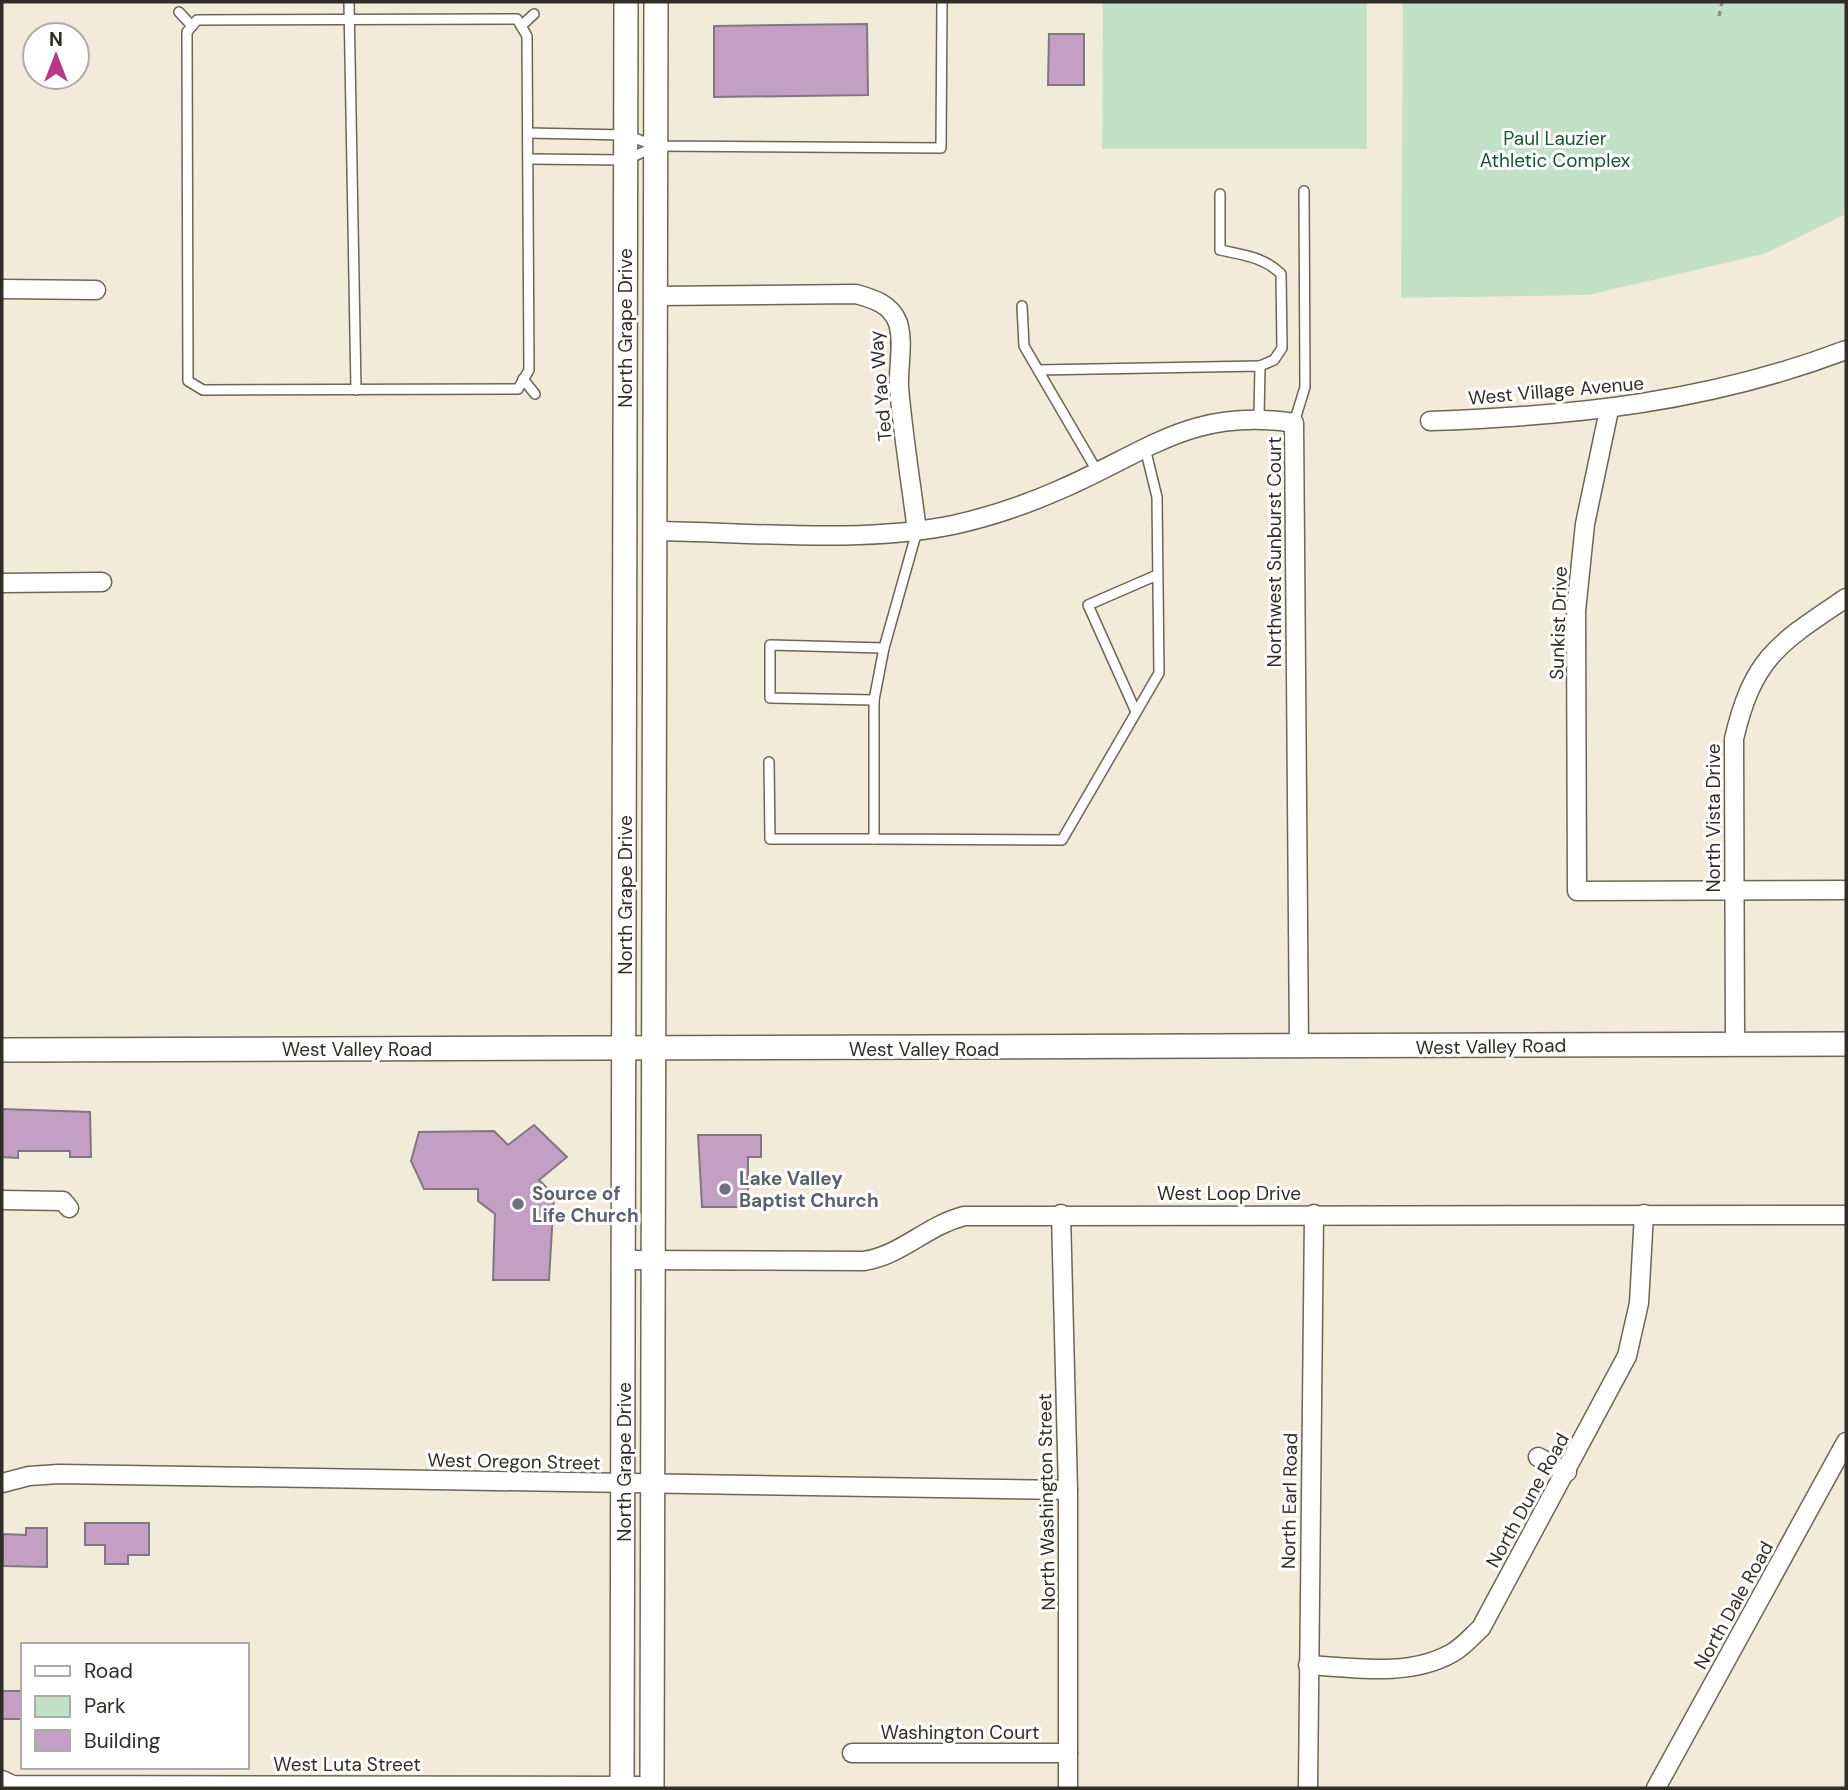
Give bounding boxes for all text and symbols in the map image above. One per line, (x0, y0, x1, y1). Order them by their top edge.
north arrow (21, 21, 91, 91)
text: N (49, 27, 63, 52)
park label: Paul Lauzier Athletic Complex (1480, 126, 1631, 173)
street label: North Grape Drive (613, 248, 638, 408)
street label: Ted Yao Way (863, 329, 898, 442)
street label: West Village Avenue (1467, 370, 1645, 411)
street label: Northwest Sunburst Court (1262, 437, 1287, 667)
street label: Sunkist Drive (1544, 566, 1573, 680)
street label: North Vista Drive (1701, 743, 1726, 893)
street label: North Grape Drive (613, 815, 638, 975)
street label: West Valley Road (1416, 1033, 1566, 1060)
street label: West Valley Road (282, 1037, 432, 1062)
street label: West Valley Road (849, 1037, 999, 1062)
place label: Lake Valley Baptist Church (739, 1166, 879, 1213)
place label: Source of Life Church (532, 1181, 639, 1228)
marker: Lake Valley Baptist Church (717, 1181, 733, 1197)
street label: West Loop Drive (1157, 1181, 1301, 1206)
marker: Source of Life Church (510, 1196, 526, 1212)
street label: North Grape Drive (612, 1382, 637, 1542)
street label: North Washington Street (1032, 1393, 1061, 1611)
street label: North Dune Road (1480, 1429, 1575, 1572)
street label: North Earl Road (1276, 1433, 1303, 1569)
street label: West Oregon Street (427, 1447, 601, 1476)
street label: North Dale Road (1688, 1537, 1779, 1674)
legend (21, 1643, 248, 1769)
text: Road (84, 1657, 133, 1685)
text: Park (84, 1692, 126, 1720)
street label: Washington Court (881, 1720, 1040, 1745)
text: Building (84, 1727, 161, 1755)
street label: West Luta Street (273, 1752, 421, 1777)

